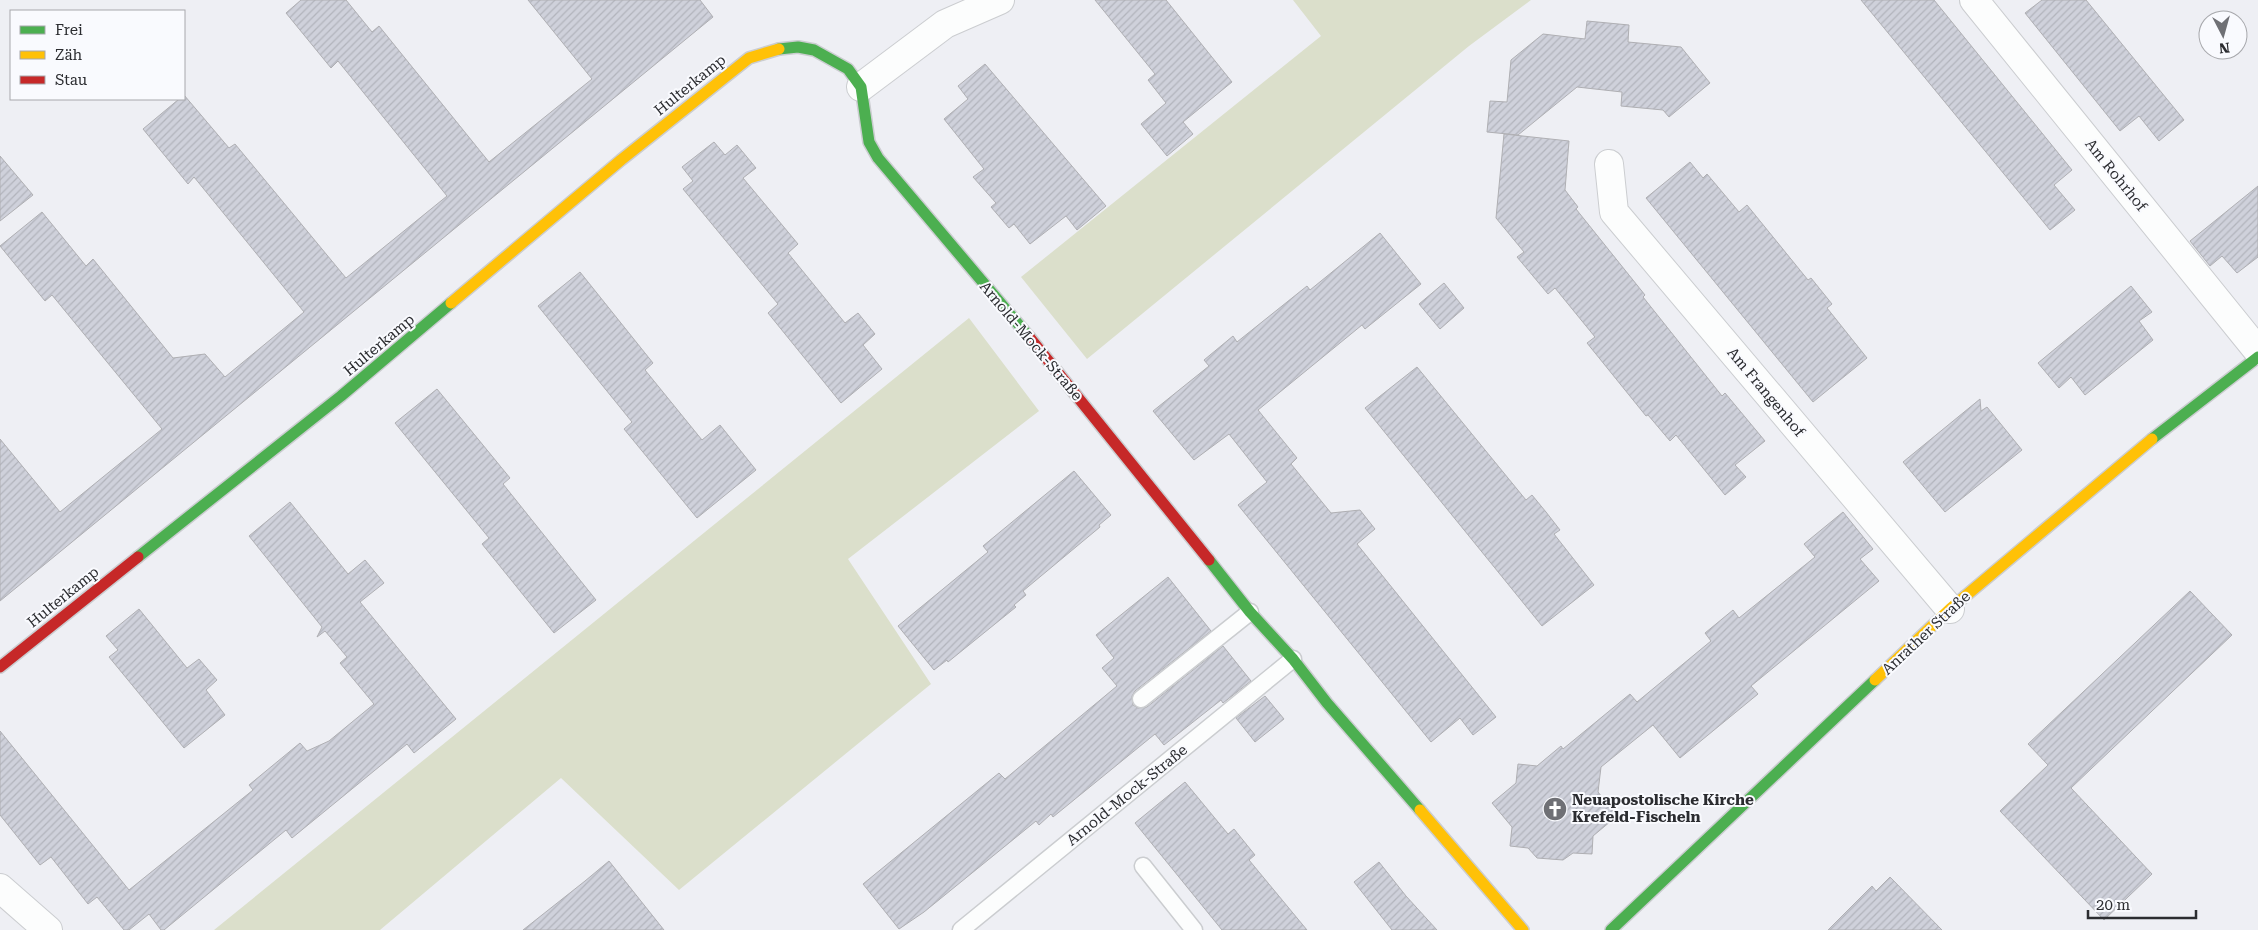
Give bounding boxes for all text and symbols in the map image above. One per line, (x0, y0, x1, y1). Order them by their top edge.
legend (10, 10, 185, 100)
north arrow (2198, 10, 2248, 60)
text: Frei (55, 21, 83, 39)
text: N (2218, 39, 2231, 56)
text: Zäh (55, 46, 83, 64)
street label: Hulterkamp (651, 51, 730, 119)
text: Stau (55, 71, 88, 89)
street label: Am Rohrhof (2081, 135, 2151, 216)
street label: Arnold-Mock-Straße (976, 278, 1086, 404)
street label: Hulterkamp (340, 310, 418, 380)
street label: Am Frangenhof (1723, 344, 1809, 441)
street label: Hulterkamp (24, 563, 103, 631)
street label: Anrather Straße (1878, 587, 1974, 679)
street label: Arnold-Mock-Straße (1063, 741, 1191, 849)
place label: Neuapostolische Kirche Krefeld-Fischeln (1572, 791, 1754, 826)
church icon: Neuapostolische Kirche Krefeld-Fischeln (1542, 796, 1568, 822)
scale bar (2088, 888, 2196, 920)
text: 20 m (2096, 896, 2131, 914)

